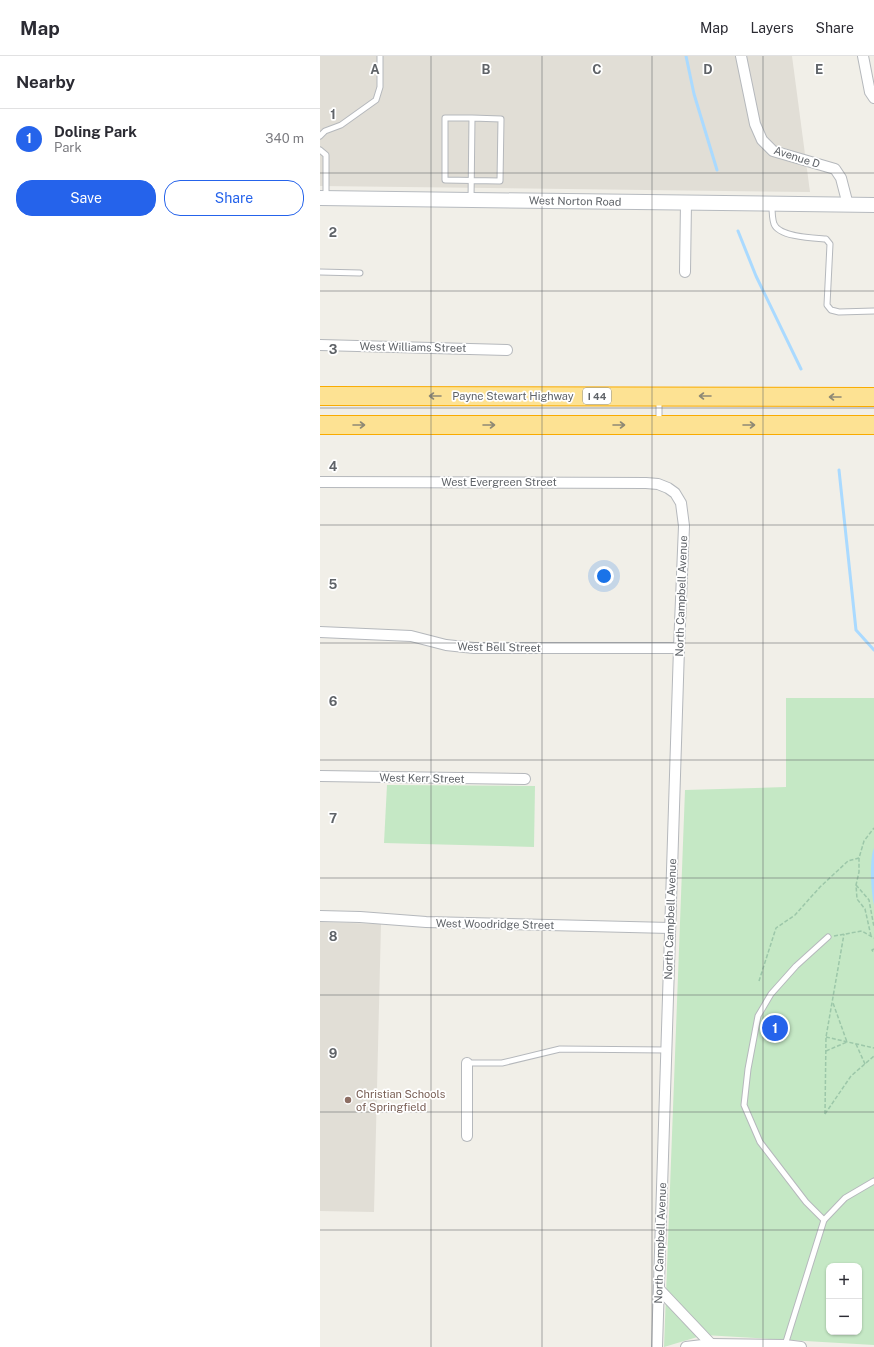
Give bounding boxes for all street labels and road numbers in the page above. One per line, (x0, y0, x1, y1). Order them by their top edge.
street label: Avenue D (772, 144, 822, 170)
street label: West Norton Road (529, 194, 621, 208)
street label: West Williams Street (360, 340, 466, 354)
road number: I 44 (583, 388, 611, 404)
street label: Payne Stewart Highway (452, 390, 574, 402)
street label: West Evergreen Street (441, 476, 557, 488)
street label: North Campbell Avenue (673, 535, 689, 657)
street label: West Bell Street (457, 640, 541, 654)
street label: West Kerr Street (379, 771, 465, 785)
street label: North Campbell Avenue (662, 858, 678, 980)
street label: West Woodridge Street (436, 917, 554, 931)
street label: North Campbell Avenue (652, 1182, 668, 1304)

